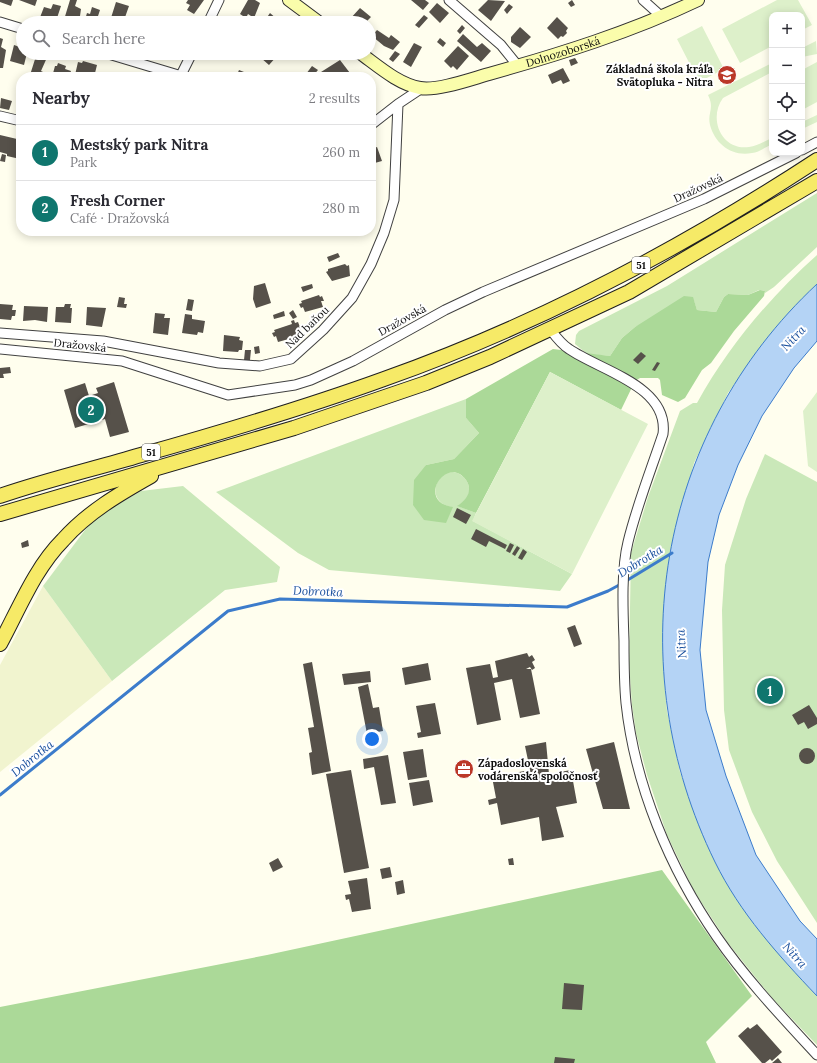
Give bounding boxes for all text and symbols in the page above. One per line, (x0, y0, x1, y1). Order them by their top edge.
map controls (769, 12, 805, 156)
button: + (769, 12, 805, 48)
search box (16, 16, 376, 60)
icon: search (30, 27, 52, 49)
text: Search here (62, 29, 145, 48)
street label: Dolnozoborská (524, 33, 602, 70)
button: − (769, 48, 805, 84)
place label: Základná škola kráľa Svätopluka - Nitra (606, 62, 713, 89)
school or university icon: Základná škola kráľa Svätopluka - Nitra (716, 64, 738, 86)
button: locate (769, 84, 805, 120)
text: Nearby (32, 87, 90, 109)
text: 2 results (309, 90, 360, 107)
button: layers (769, 120, 805, 156)
text: Mestský park Nitra (70, 135, 208, 154)
text: 1 (42, 144, 48, 161)
text: 260 m (322, 144, 360, 161)
text: Park (70, 154, 97, 171)
street label: Dražovská (671, 170, 725, 205)
text: Fresh Corner (70, 191, 165, 210)
text: 2 (42, 200, 48, 217)
text: 280 m (323, 200, 360, 217)
text: Café · Dražovská (70, 210, 170, 227)
road number: 51 (632, 257, 650, 273)
street label: Dražovská (376, 301, 429, 339)
street label: Nad baňou (282, 302, 332, 351)
water label: Nitra (778, 322, 809, 354)
street label: Dražovská (53, 335, 107, 355)
pin: 2 (78, 395, 104, 425)
road number: 51 (142, 444, 160, 460)
water label: Dobrotka (615, 541, 666, 580)
water label: Dobrotka (293, 583, 344, 599)
water label: Nitra (672, 628, 690, 659)
pin: 1 (757, 676, 783, 706)
your location (362, 729, 382, 749)
water label: Dobrotka (8, 736, 56, 780)
place label: Západoslovenská vodárenská spoločnosť (478, 756, 598, 783)
office icon: Západoslovenská vodárenská spoločnosť (453, 758, 475, 780)
water label: Nitra (780, 939, 811, 971)

